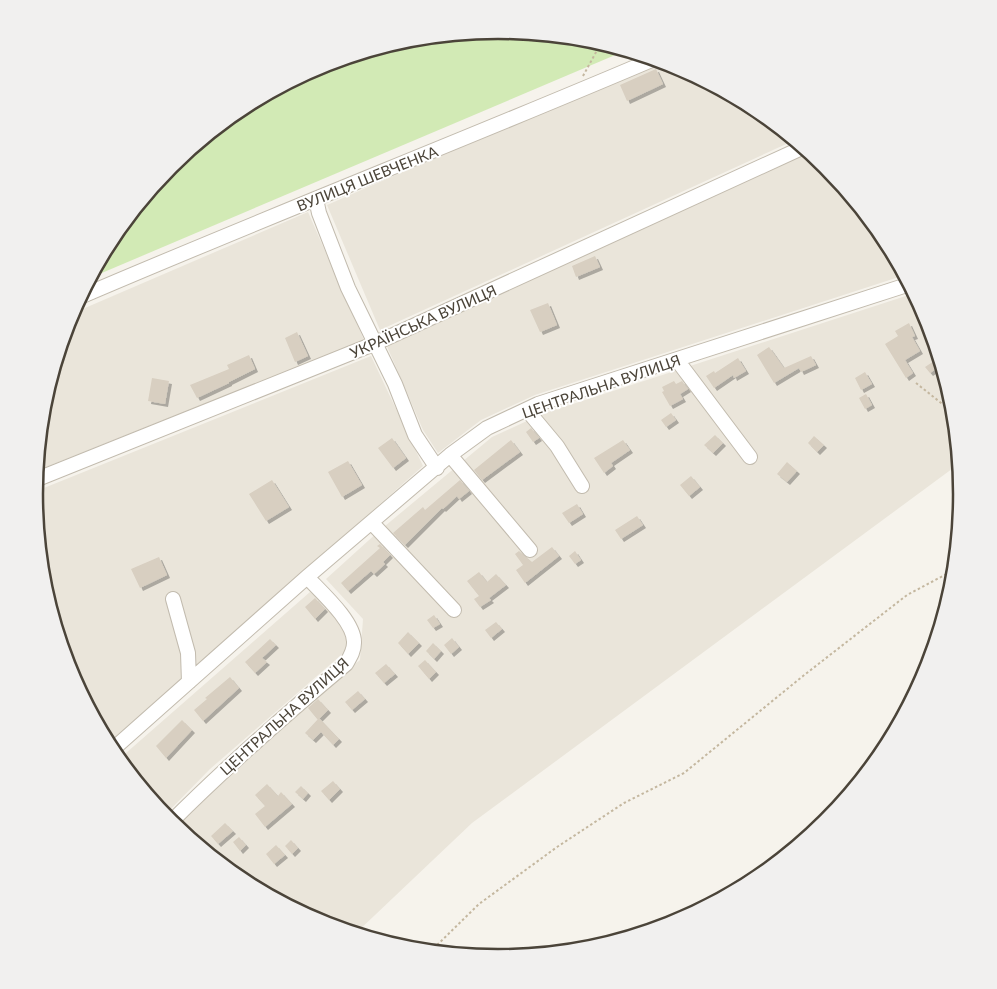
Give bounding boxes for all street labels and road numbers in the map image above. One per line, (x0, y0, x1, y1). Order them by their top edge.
street label: ВУЛИЦЯ ШЕВЧЕНКА (294, 141, 441, 215)
street label: УКРАЇНСЬКА ВУЛИЦЯ (347, 281, 499, 361)
street label: ЦЕНТРАЛЬНА ВУЛИЦЯ (519, 350, 683, 422)
street label: ЦЕНТРАЛЬНА ВУЛИЦЯ (216, 654, 352, 778)

